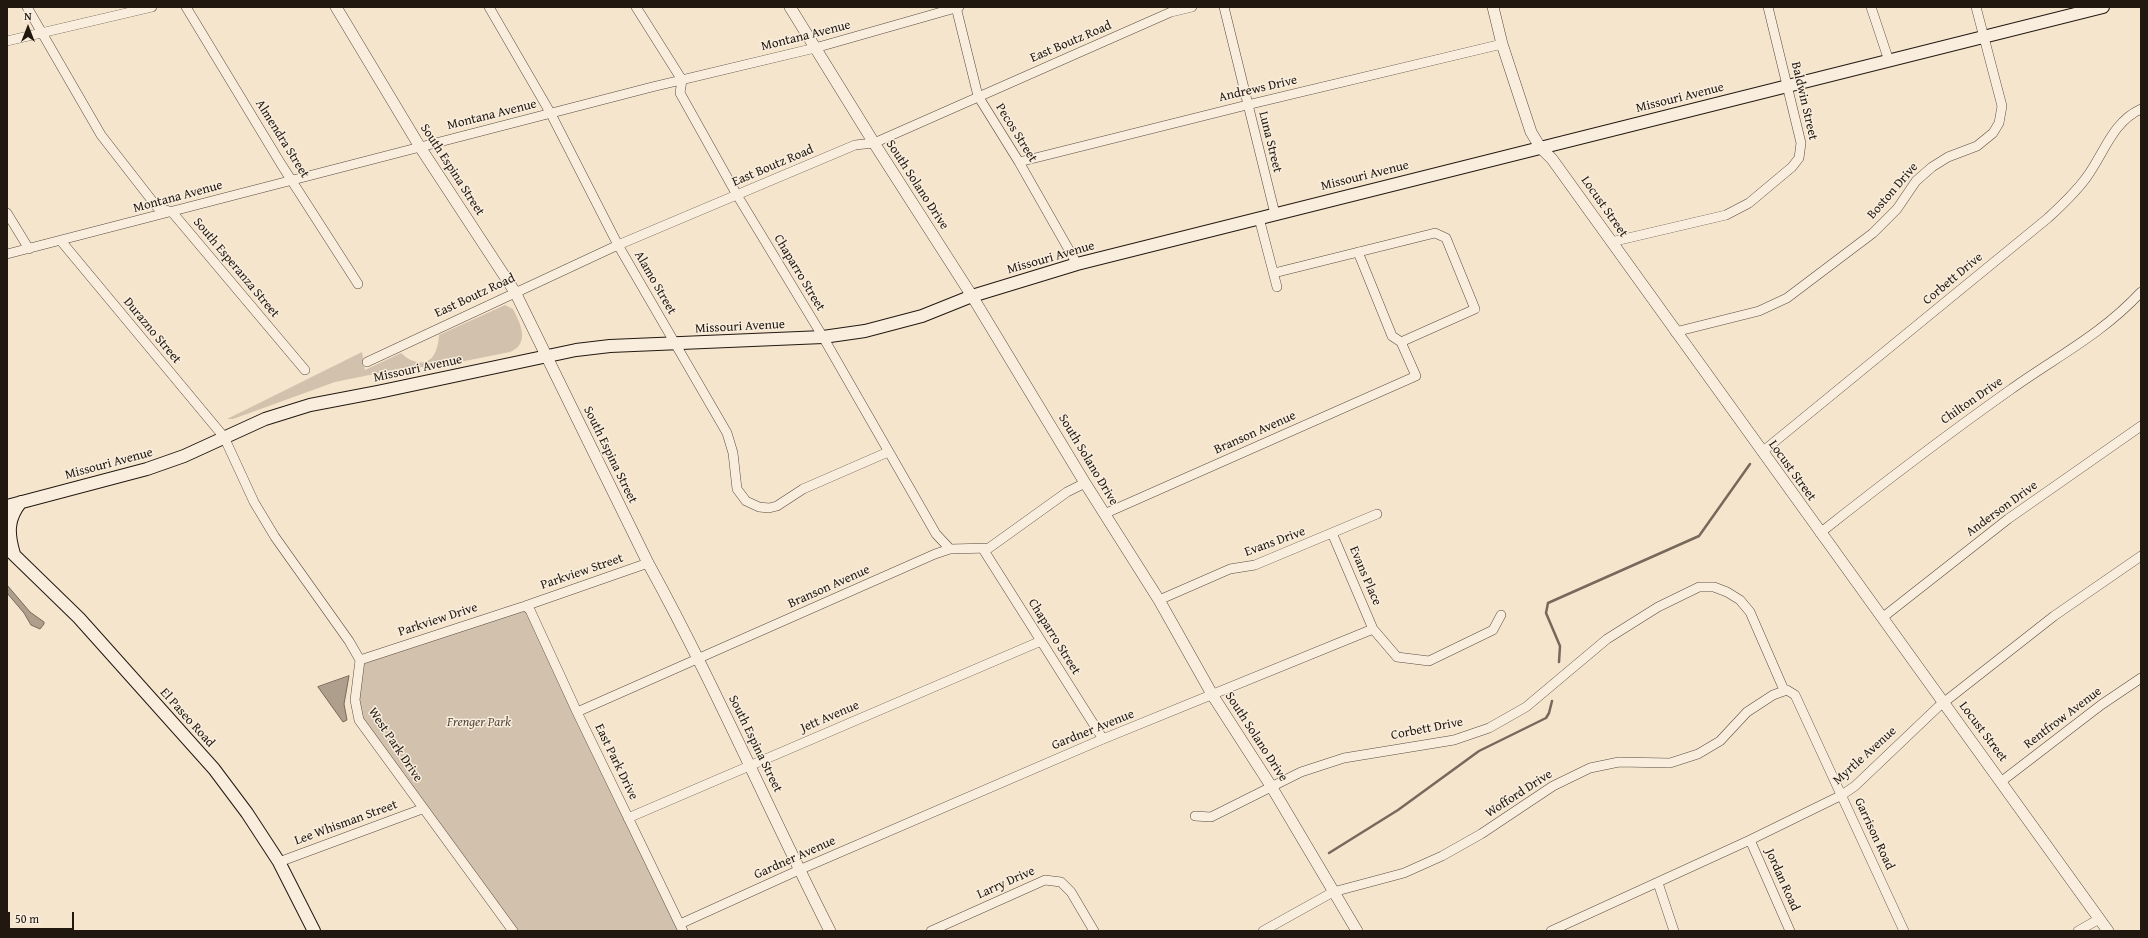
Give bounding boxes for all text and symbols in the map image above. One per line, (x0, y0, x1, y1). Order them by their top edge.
north arrow (8, 8, 48, 48)
text: N (24, 8, 32, 24)
street label: Montana Avenue (760, 17, 852, 55)
street label: East Boutz Road (1028, 18, 1114, 66)
street label: Baldwin Street (1787, 60, 1821, 142)
street label: Andrews Drive (1217, 72, 1299, 106)
street label: Missouri Avenue (1634, 80, 1726, 116)
street label: Montana Avenue (446, 96, 538, 134)
street label: Almendra Street (252, 97, 312, 181)
street label: Pecos Street (992, 101, 1040, 165)
street label: Luna Street (1255, 110, 1285, 174)
street label: South Espina Street (416, 121, 488, 219)
street label: South Solano Drive (882, 137, 952, 233)
street label: East Boutz Road (730, 142, 816, 190)
street label: Missouri Avenue (1319, 158, 1411, 194)
street label: Boston Drive (1864, 160, 1922, 222)
street label: Locust Street (1577, 173, 1631, 241)
street label: Montana Avenue (132, 178, 224, 216)
street label: South Esperanza Street (190, 215, 282, 321)
street label: Chaparro Street (770, 232, 828, 314)
street label: Missouri Avenue (1006, 238, 1096, 278)
street label: Alamo Street (631, 248, 679, 318)
street label: Corbett Drive (1920, 250, 1986, 308)
street label: East Boutz Road (432, 271, 518, 321)
street label: Durazno Street (120, 295, 184, 367)
street label: Missouri Avenue (695, 317, 785, 337)
street label: Missouri Avenue (372, 352, 464, 386)
street label: Chilton Drive (1938, 374, 2006, 428)
street label: South Espina Street (580, 404, 640, 506)
street label: Branson Avenue (1212, 408, 1298, 458)
street label: South Solano Drive (1055, 412, 1121, 508)
street label: Locust Street (1765, 438, 1819, 504)
street label: Missouri Avenue (63, 445, 155, 483)
street label: Anderson Drive (1963, 478, 2041, 540)
street label: Evans Drive (1243, 524, 1307, 560)
street label: Evans Place (1346, 544, 1384, 608)
street label: Parkview Street (539, 551, 625, 593)
street label: Branson Avenue (786, 562, 872, 612)
street label: Chaparro Street (1024, 596, 1084, 678)
street label: Parkview Drive (396, 600, 480, 640)
street label: Rentfrow Avenue (2021, 684, 2105, 752)
street label: El Paseo Road (156, 685, 218, 751)
street label: South Solano Drive (1221, 689, 1291, 785)
street label: South Espina Street (725, 693, 785, 795)
street label: Jett Avenue (798, 698, 862, 736)
street label: Locust Street (1955, 699, 2011, 765)
street label: West Park Drive (364, 705, 426, 785)
street label: Gardner Avenue (1049, 706, 1137, 754)
street label: Corbett Drive (1390, 714, 1464, 744)
park label: Frenger Park (447, 715, 511, 731)
street label: East Park Drive (591, 722, 641, 802)
street label: Myrtle Avenue (1830, 724, 1900, 788)
street label: Wofford Drive (1483, 767, 1555, 821)
street label: Garrison Road (1851, 796, 1897, 872)
street label: Lee Whisman Street (292, 797, 400, 849)
street label: Gardner Avenue (752, 833, 838, 883)
street label: Jordan Road (1761, 846, 1803, 914)
street label: Larry Drive (975, 863, 1037, 903)
scale bar (10, 904, 76, 930)
text: 50 m (15, 910, 39, 927)

